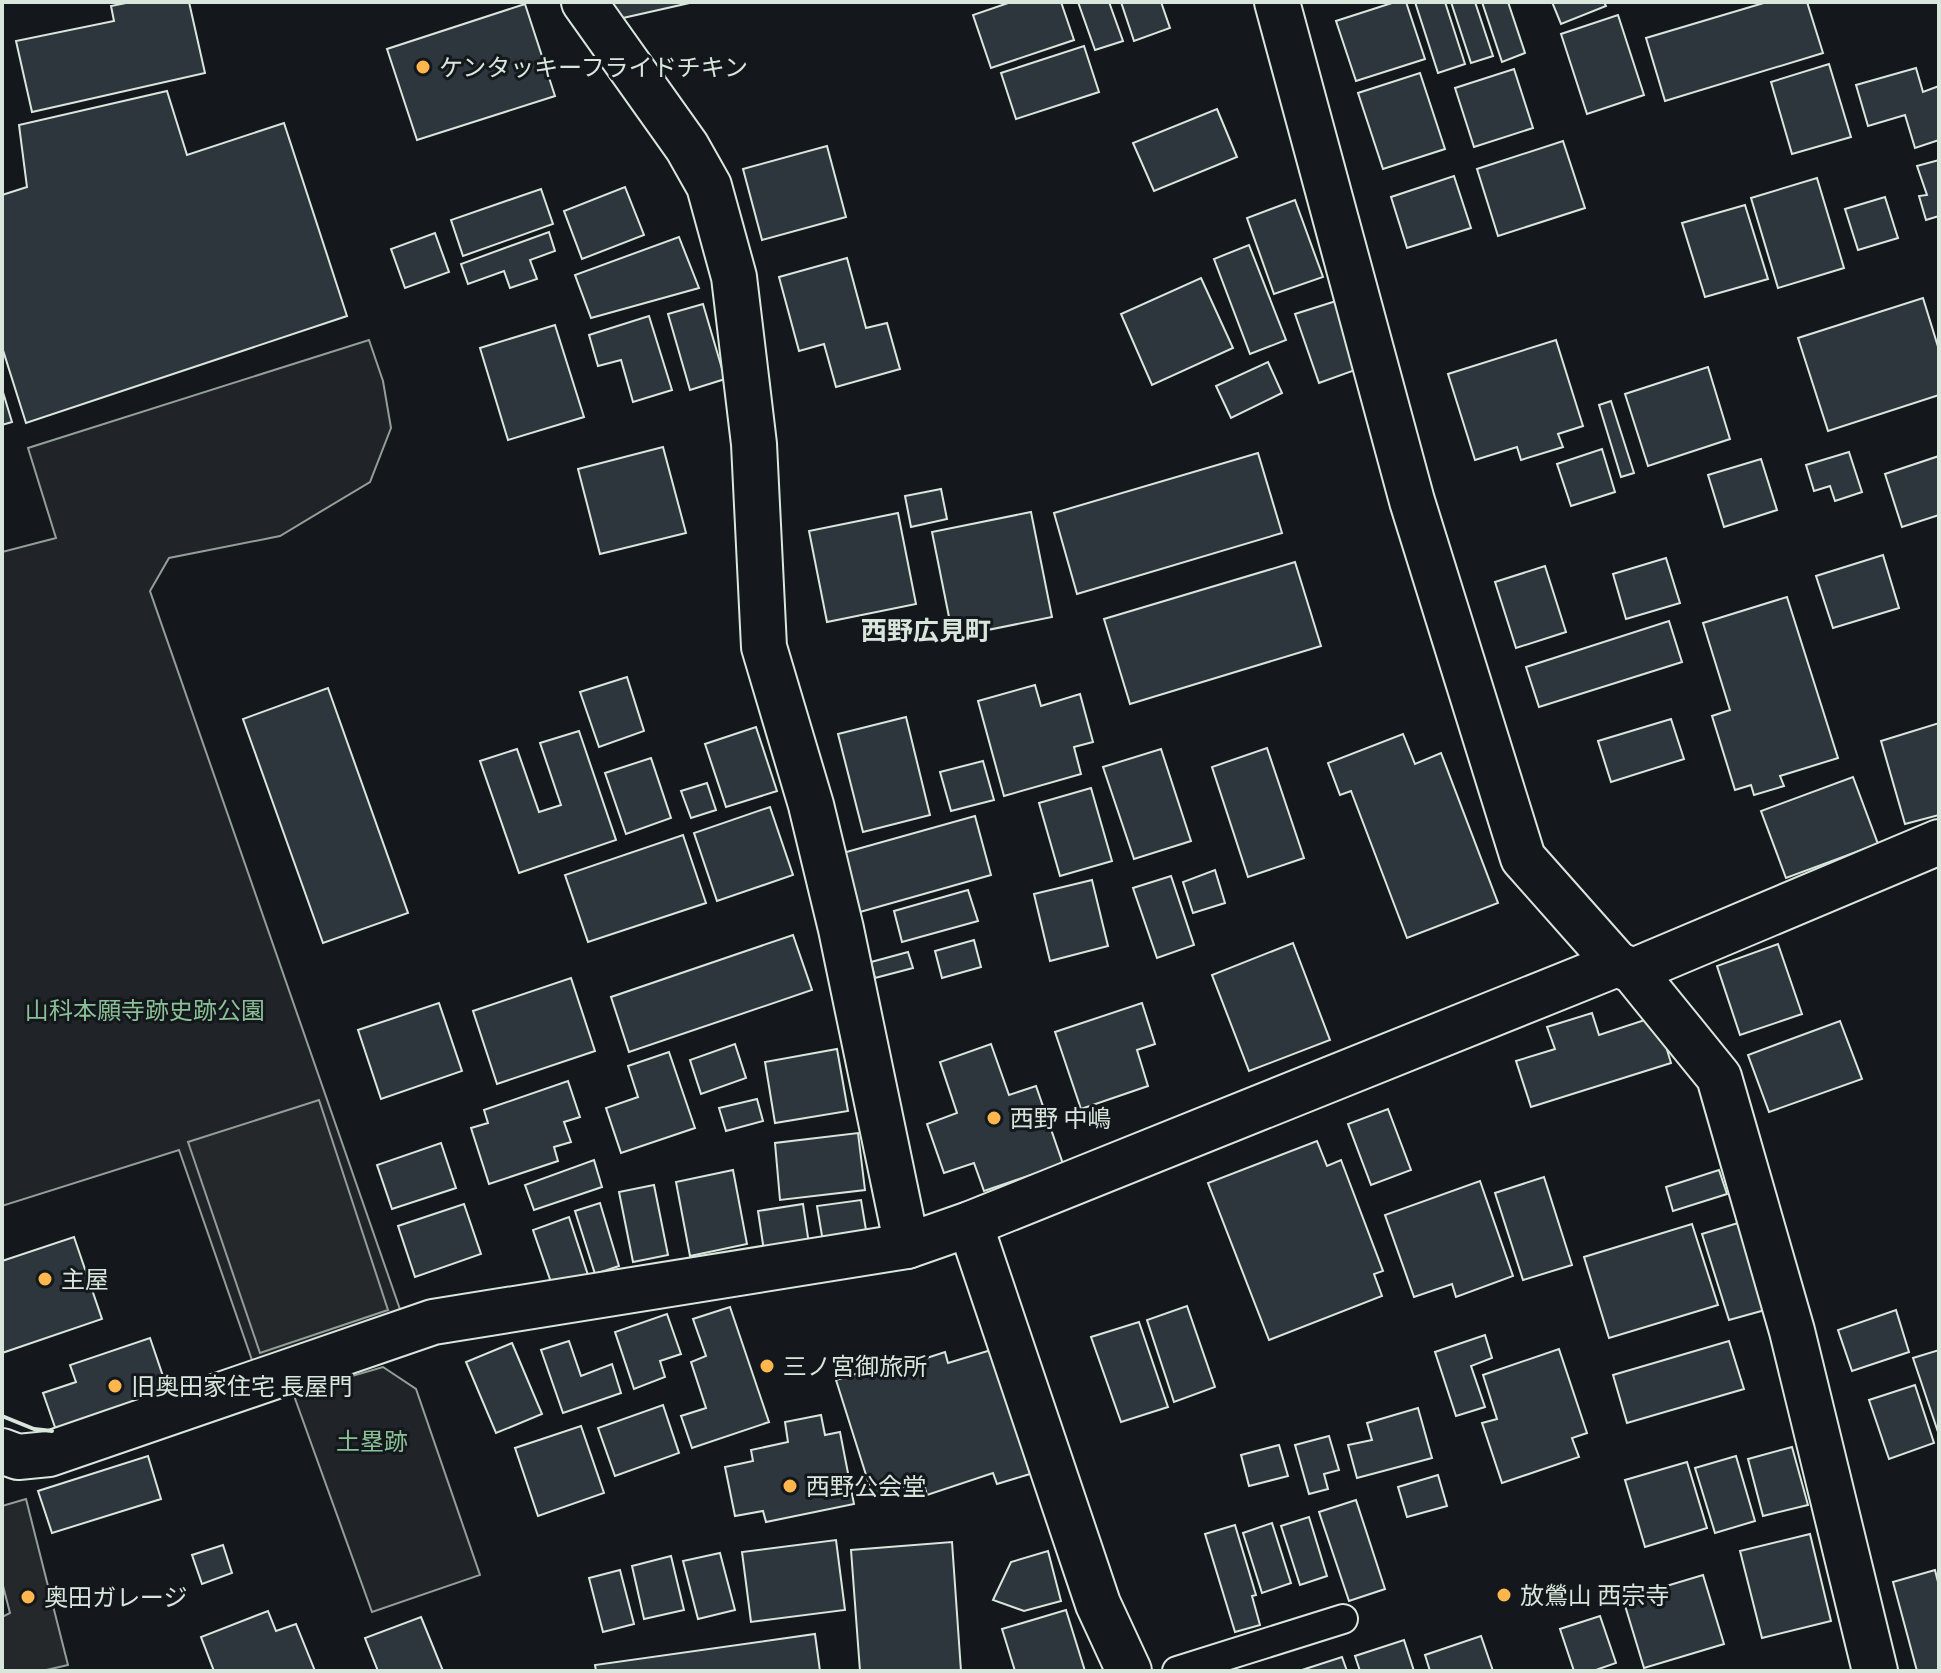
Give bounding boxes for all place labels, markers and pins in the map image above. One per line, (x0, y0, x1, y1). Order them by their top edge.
place label: ケンタッキーフライドチキン (439, 51, 748, 83)
marker: ケンタッキーフライドチキン (414, 58, 432, 76)
place label: 西野 中嶋 (1010, 1102, 1111, 1134)
marker: 西野 中嶋 (985, 1109, 1003, 1127)
place label: 主屋 (61, 1263, 109, 1295)
marker: 主屋 (36, 1270, 54, 1288)
place label: 三ノ宮御旅所 (783, 1350, 927, 1382)
marker: 三ノ宮御旅所 (758, 1357, 776, 1375)
place label: 旧奥田家住宅 長屋門 (131, 1370, 352, 1402)
marker: 旧奥田家住宅 長屋門 (106, 1377, 124, 1395)
place label: 西野公会堂 (806, 1470, 926, 1502)
marker: 西野公会堂 (781, 1477, 799, 1495)
place label: 放鶯山 西宗寺 (1520, 1579, 1669, 1611)
place label: 奥田ガレージ (44, 1581, 188, 1613)
marker: 放鶯山 西宗寺 (1495, 1586, 1513, 1604)
marker: 奥田ガレージ (19, 1588, 37, 1606)

